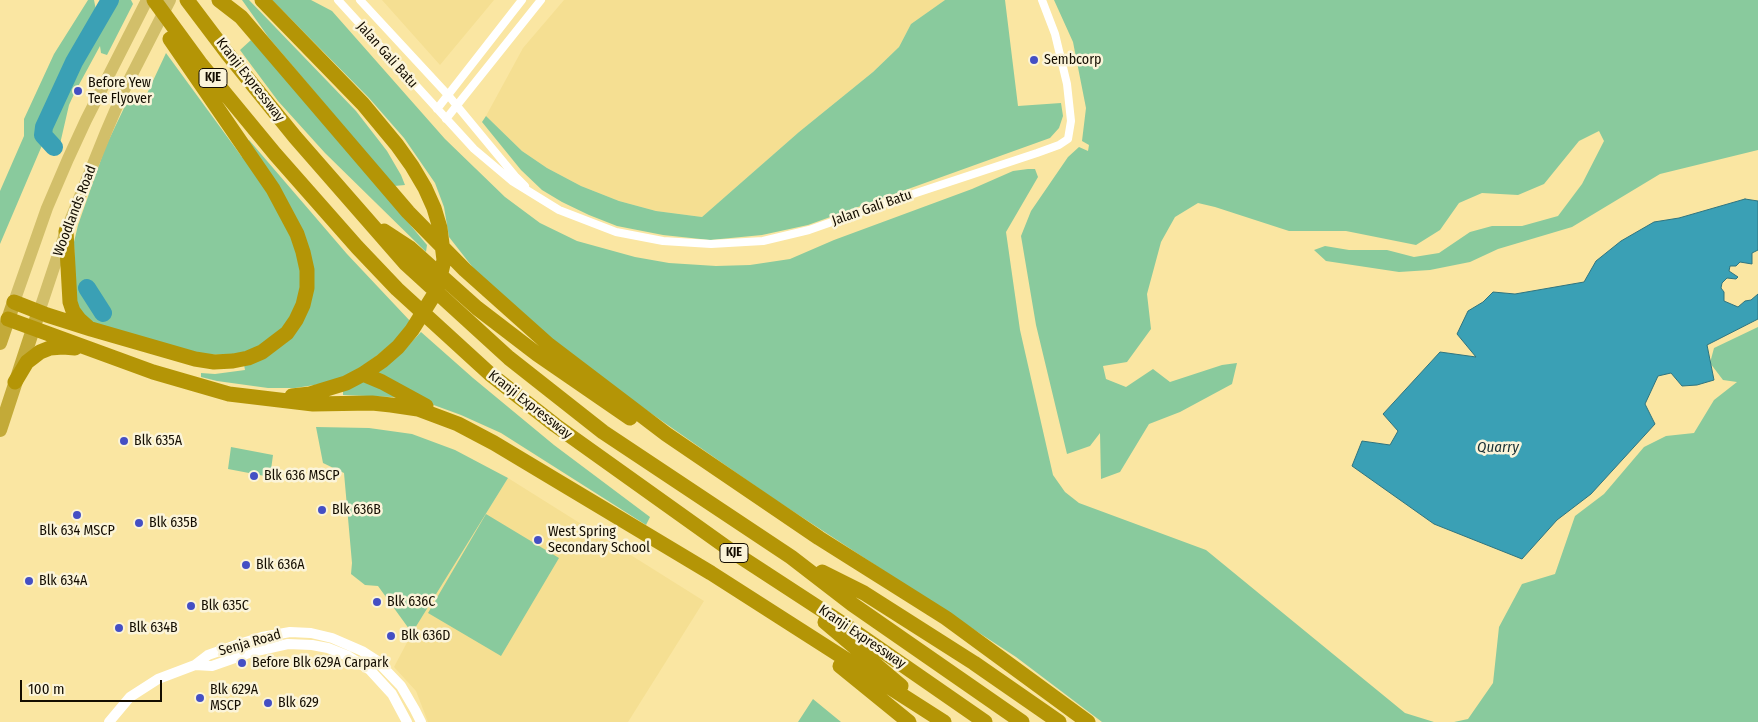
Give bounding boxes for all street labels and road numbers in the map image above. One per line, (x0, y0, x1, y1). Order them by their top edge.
street label: Jalan Gali Batu (353, 18, 421, 92)
street label: Kranji Expressway (212, 35, 288, 125)
road number: KJE (199, 68, 227, 88)
street label: Woodlands Road (50, 163, 100, 259)
street label: Jalan Gali Batu (830, 186, 914, 230)
street label: Kranji Expressway (485, 367, 575, 443)
road number: KJE (720, 544, 748, 562)
street label: Kranji Expressway (815, 602, 909, 672)
street label: Senja Road (217, 626, 283, 660)

